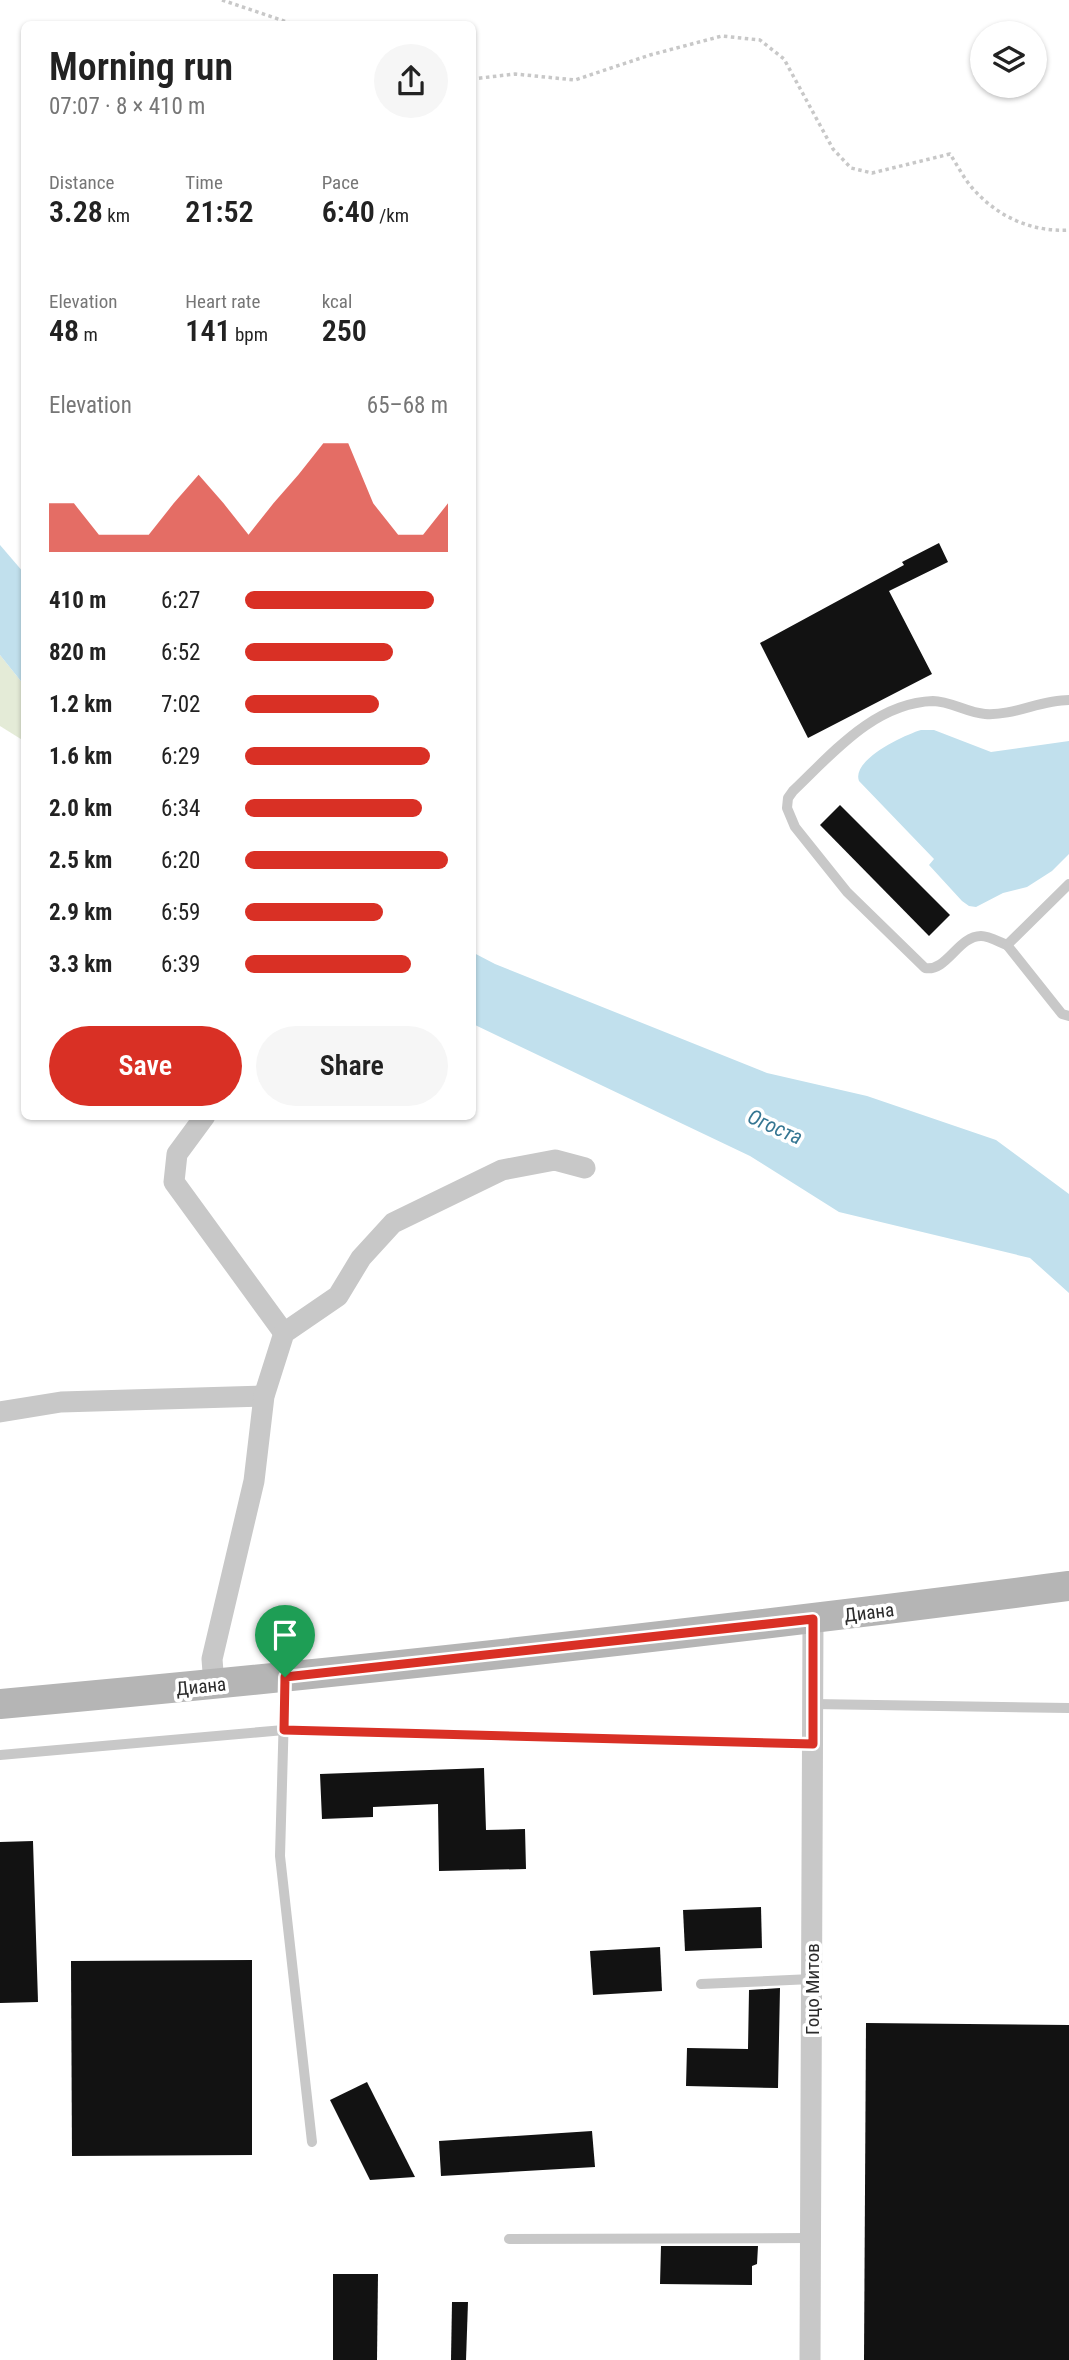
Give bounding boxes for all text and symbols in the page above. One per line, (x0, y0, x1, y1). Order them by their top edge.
map controls (970, 21, 1047, 98)
button: layers (970, 21, 1047, 98)
button: share (374, 44, 448, 118)
text: Morning run (49, 45, 233, 89)
text: 07:07 · 8 × 410 m (49, 93, 205, 120)
text: Distance (49, 171, 114, 194)
text: Time (185, 171, 223, 194)
text: Pace (322, 171, 359, 194)
text: 3.28 (49, 194, 103, 229)
text: 21:52 (185, 194, 254, 229)
text: 6:40 (322, 194, 375, 229)
text: km (103, 204, 130, 227)
text: /km (375, 204, 409, 227)
text: Elevation (49, 290, 117, 313)
text: Heart rate (185, 290, 260, 313)
text: kcal (322, 290, 352, 313)
text: 48 (49, 313, 79, 348)
text: 141 (185, 313, 231, 348)
text: 250 (322, 313, 367, 348)
text: m (79, 323, 98, 346)
text: bpm (231, 323, 268, 346)
text: Elevation (49, 392, 132, 419)
text: 65–68 m (367, 392, 448, 419)
text: 410 m (49, 587, 106, 614)
text: 6:27 (161, 587, 200, 614)
text: 820 m (49, 639, 106, 666)
text: 6:52 (161, 639, 200, 666)
text: 1.2 km (49, 691, 112, 718)
text: 7:02 (161, 691, 200, 718)
text: 1.6 km (49, 743, 112, 770)
text: 6:29 (161, 743, 200, 770)
text: 2.0 km (49, 795, 112, 822)
text: 6:34 (161, 795, 200, 822)
text: 2.5 km (49, 847, 112, 874)
text: 6:20 (161, 847, 200, 874)
text: 2.9 km (49, 899, 112, 926)
text: 6:59 (161, 899, 200, 926)
text: 3.3 km (49, 951, 112, 978)
text: 6:39 (161, 951, 200, 978)
button: Save (49, 1026, 242, 1106)
button: Share (256, 1026, 448, 1106)
water label: Огоста (744, 1104, 806, 1150)
street label: Диана (843, 1598, 895, 1627)
pin (255, 1605, 315, 1677)
icon: arrive (266, 1616, 304, 1654)
street label: Диана (175, 1672, 227, 1701)
street label: Гоцо Митов (801, 1943, 824, 2035)

